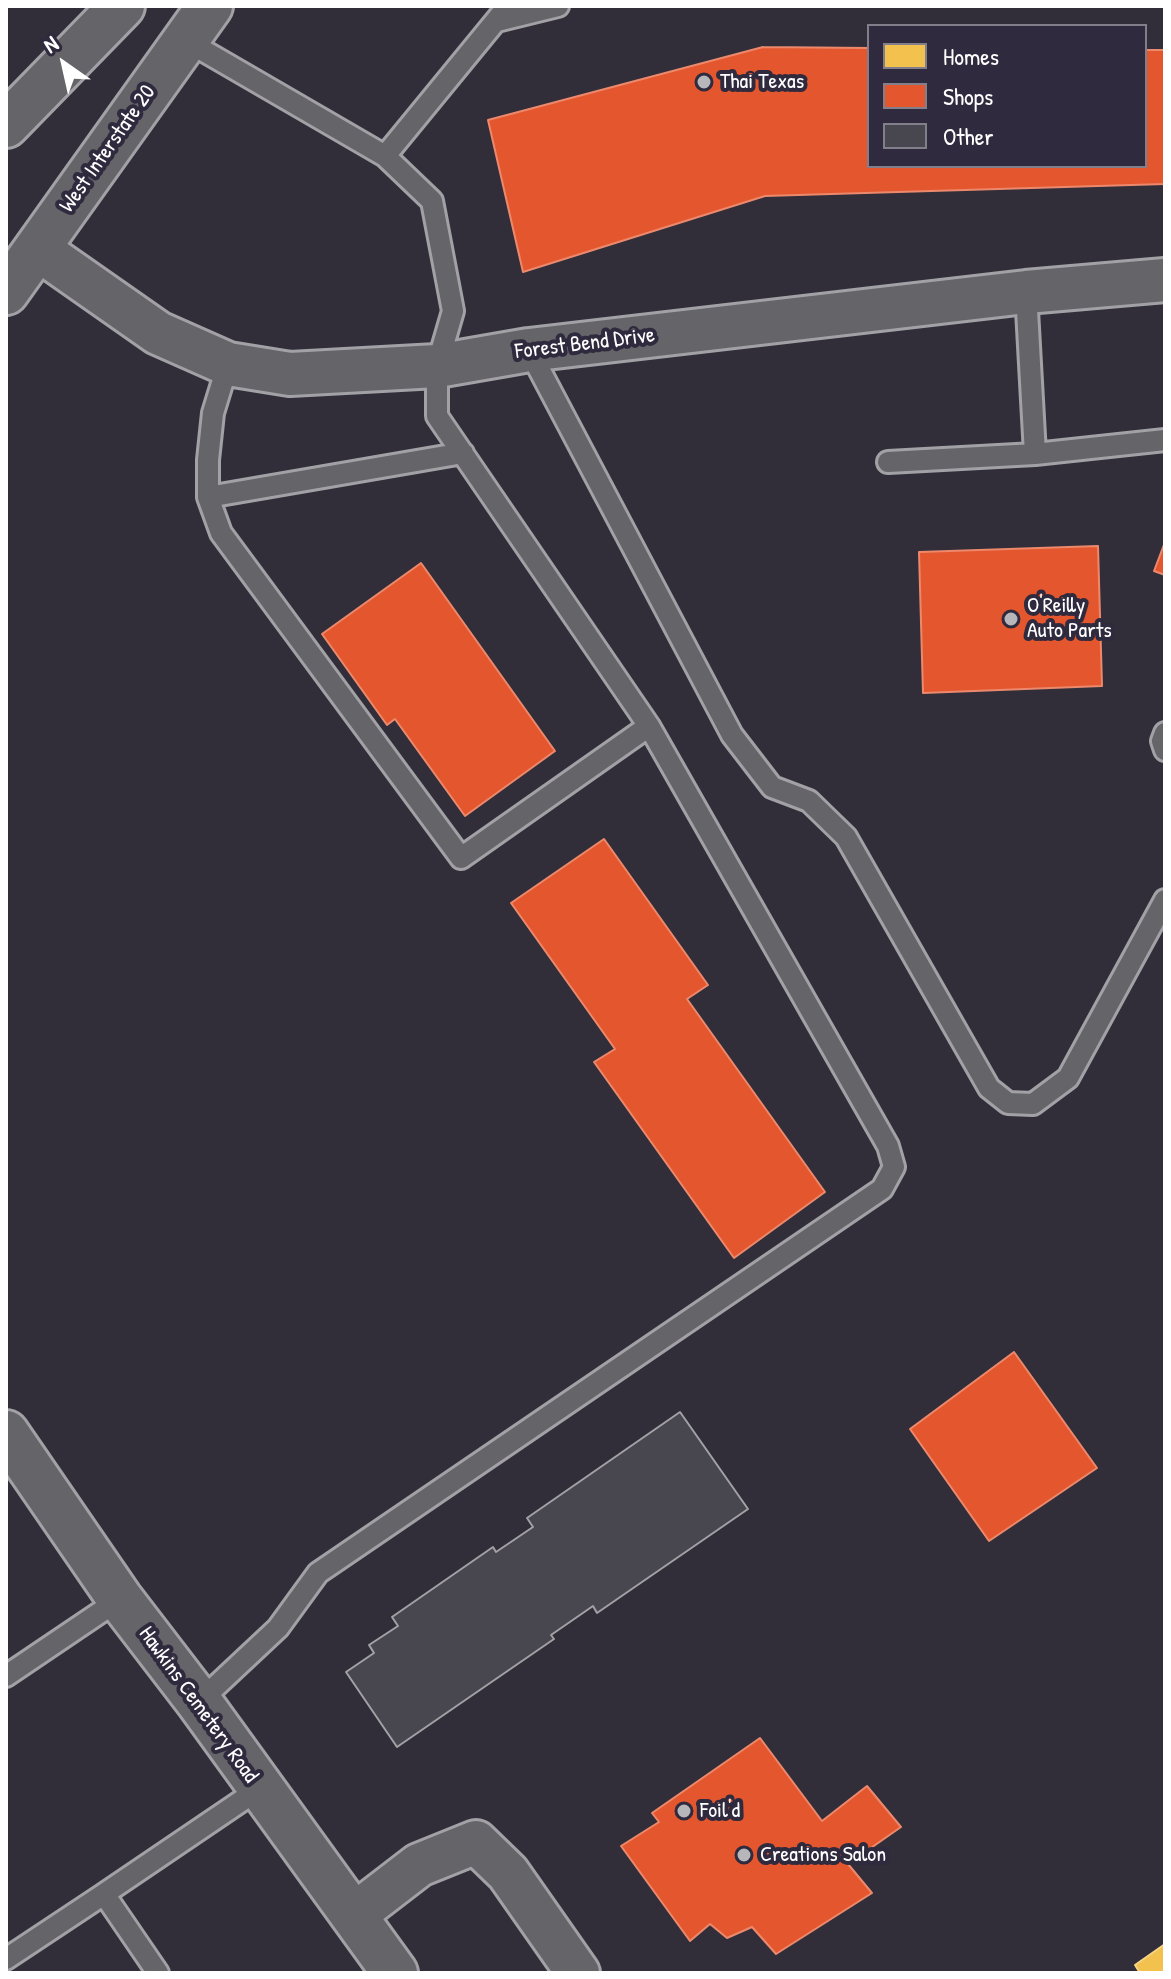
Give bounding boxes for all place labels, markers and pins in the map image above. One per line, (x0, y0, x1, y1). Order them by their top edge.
place label: Thai Texas (720, 69, 804, 95)
marker: Thai Texas (695, 73, 713, 91)
place label: O'Reilly Auto Parts (1027, 593, 1112, 644)
marker: O'Reilly Auto Parts (1002, 610, 1020, 628)
place label: Foil'd (700, 1798, 740, 1824)
marker: Foil'd (675, 1802, 693, 1820)
place label: Creations Salon (760, 1842, 886, 1868)
marker: Creations Salon (735, 1846, 753, 1864)

